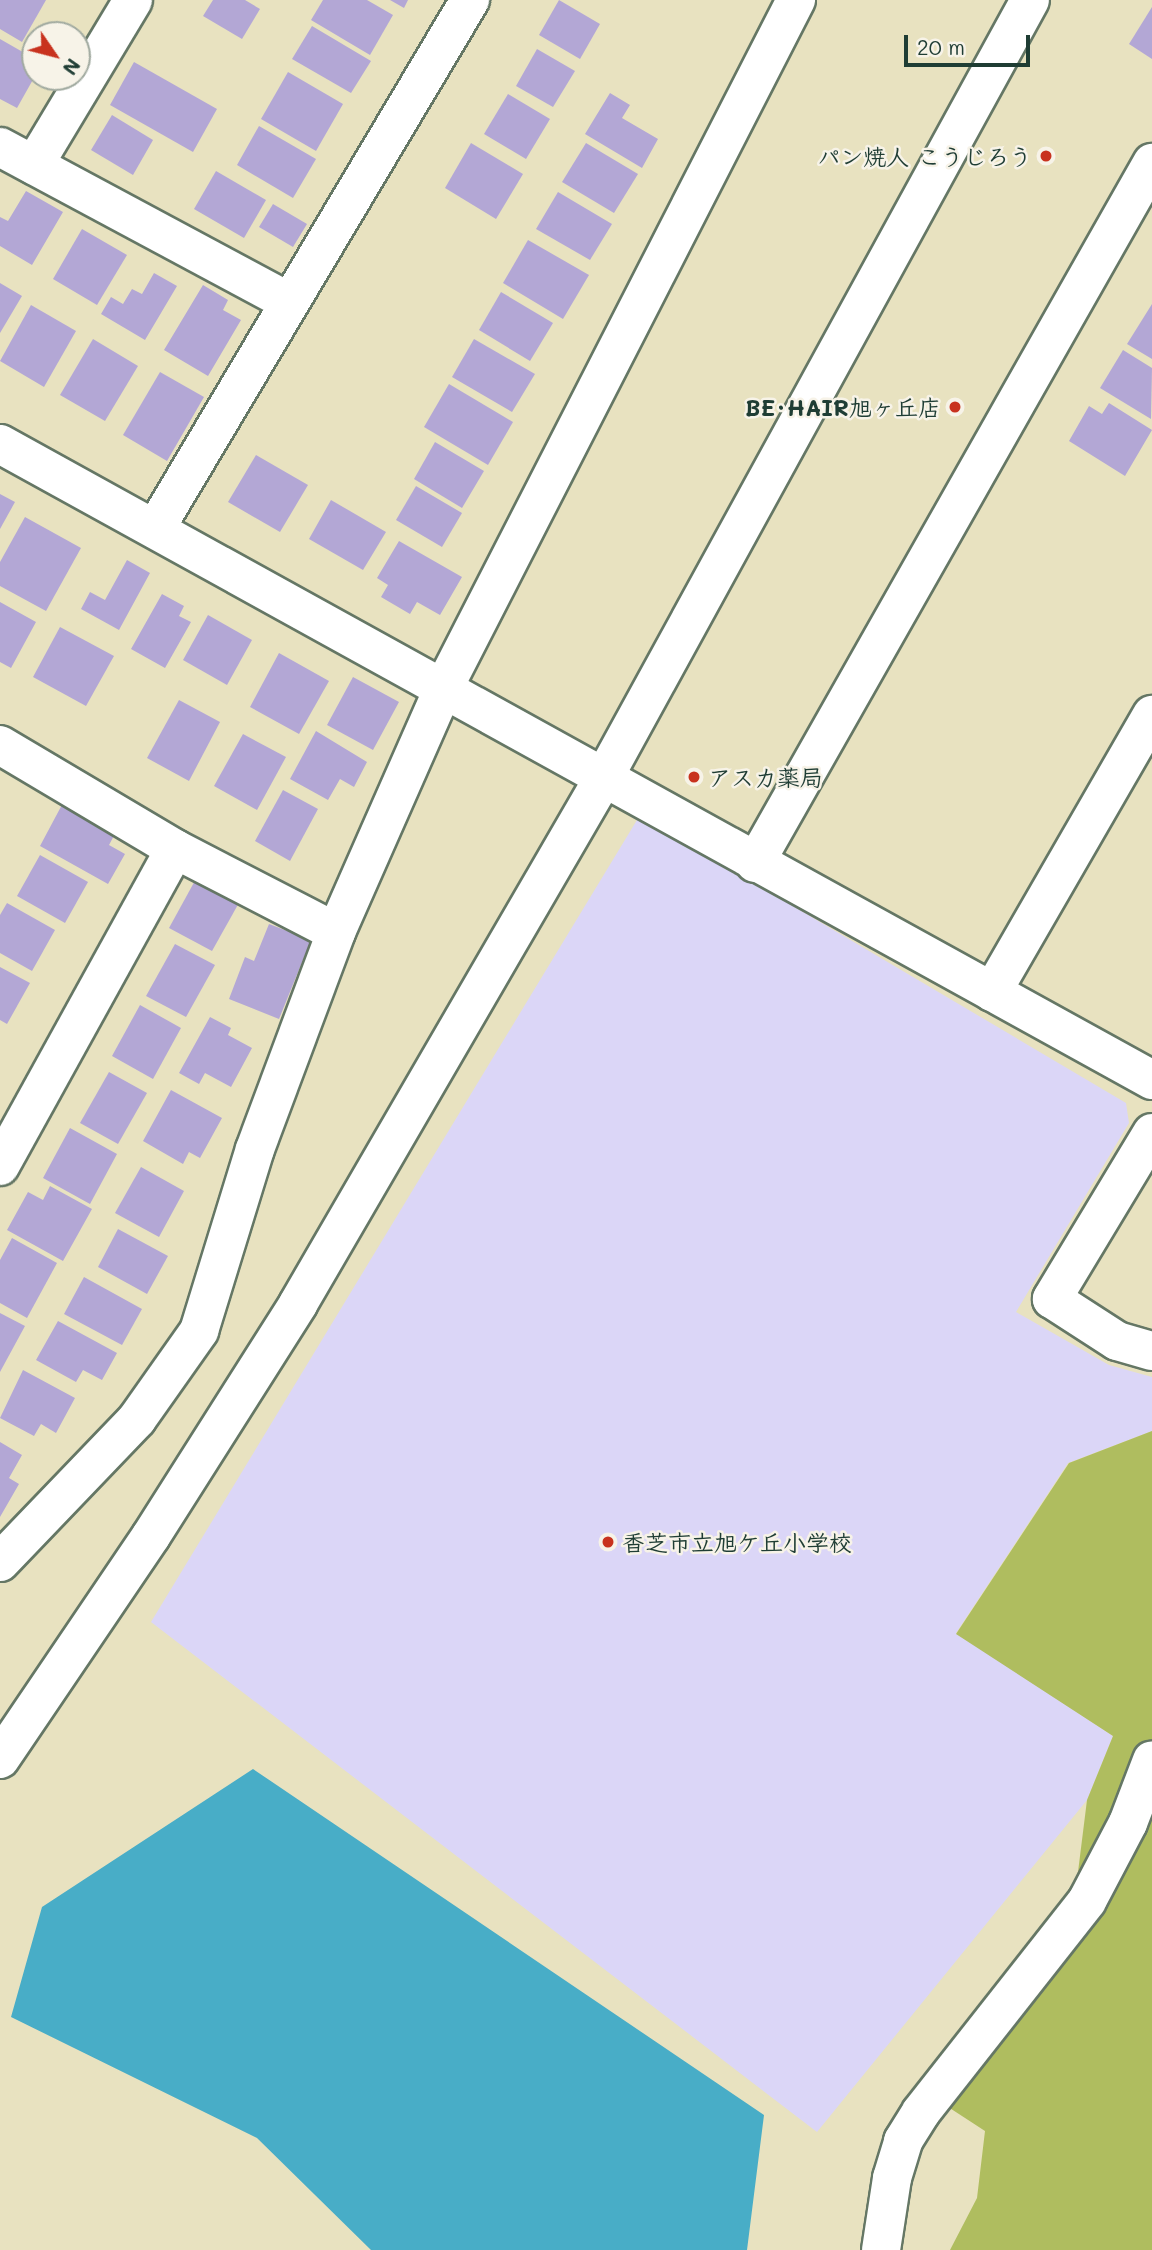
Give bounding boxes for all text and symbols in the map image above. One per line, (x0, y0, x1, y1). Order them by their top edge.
north arrow (21, 21, 91, 91)
scale bar (907, 21, 1033, 65)
text: 20 m (917, 33, 965, 60)
text: N (58, 54, 86, 80)
place label: パン焼人 こうじろう (817, 142, 1032, 170)
marker: パン焼人 こうじろう (1038, 148, 1054, 164)
place label: BE･HAIR旭ヶ丘店 (745, 393, 941, 421)
marker: BE･HAIR旭ヶ丘店 (947, 399, 963, 415)
place label: アスカ薬局 (708, 763, 823, 791)
marker: アスカ薬局 (686, 769, 702, 785)
place label: 香芝市立旭ケ丘小学校 (622, 1528, 852, 1556)
marker: 香芝市立旭ケ丘小学校 (600, 1534, 616, 1550)

